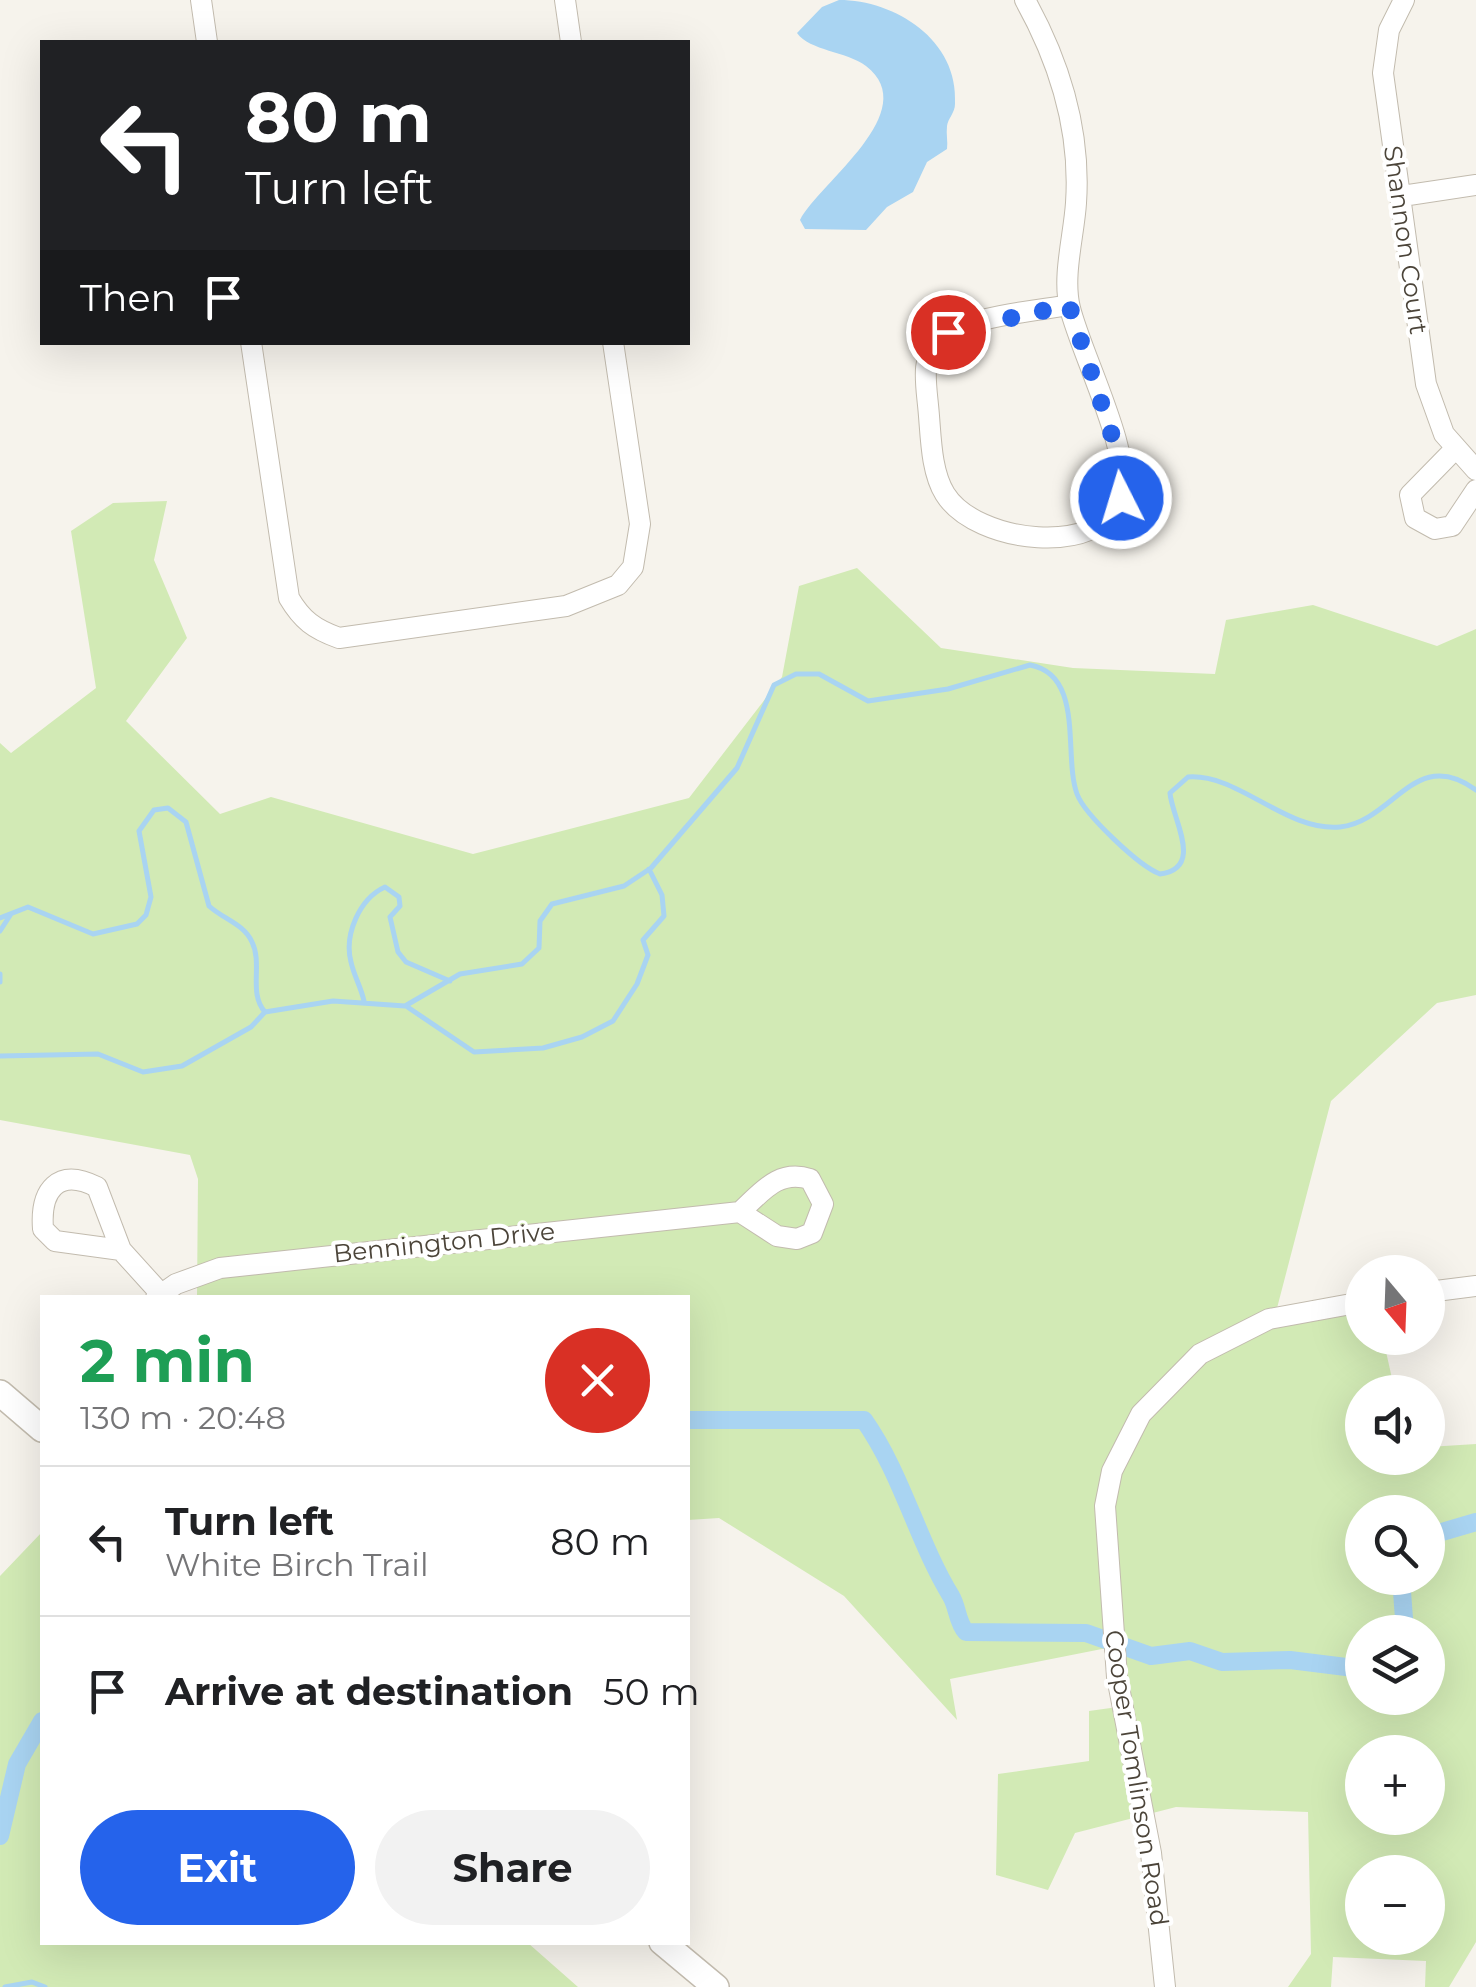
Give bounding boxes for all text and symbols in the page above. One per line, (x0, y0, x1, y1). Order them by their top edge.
text: 80 m (245, 74, 432, 160)
icon: left (80, 80, 210, 210)
street label: Shannon Court (1378, 144, 1434, 336)
text: Turn left (245, 160, 433, 215)
icon: arrive (196, 270, 251, 325)
text: Then (80, 274, 176, 321)
pin (906, 290, 991, 375)
icon: arrive (921, 305, 976, 360)
position arrow (1069, 446, 1173, 550)
street label: Bennington Drive (332, 1215, 556, 1269)
north arrow (1345, 1255, 1445, 1355)
map controls (1345, 1255, 1445, 1955)
text: 2 min (80, 1324, 255, 1397)
button: close (545, 1328, 650, 1433)
button: sound (1345, 1375, 1445, 1475)
text: 130 m · 20:48 (80, 1398, 286, 1437)
button: search (1345, 1495, 1445, 1595)
text: Turn left (165, 1498, 334, 1545)
icon: left (80, 1514, 135, 1569)
text: 80 m (550, 1518, 650, 1565)
text: White Birch Trail (165, 1545, 429, 1584)
button: layers (1345, 1615, 1445, 1715)
street label: Cooper Tomlinson Road (1099, 1628, 1175, 1928)
icon: arrive (80, 1664, 135, 1719)
text: Arrive at destination (165, 1668, 573, 1715)
text: 50 m (603, 1668, 700, 1715)
button: + (1345, 1735, 1445, 1835)
button: Exit (80, 1810, 355, 1925)
button: Share (375, 1810, 650, 1925)
button: − (1345, 1855, 1445, 1955)

